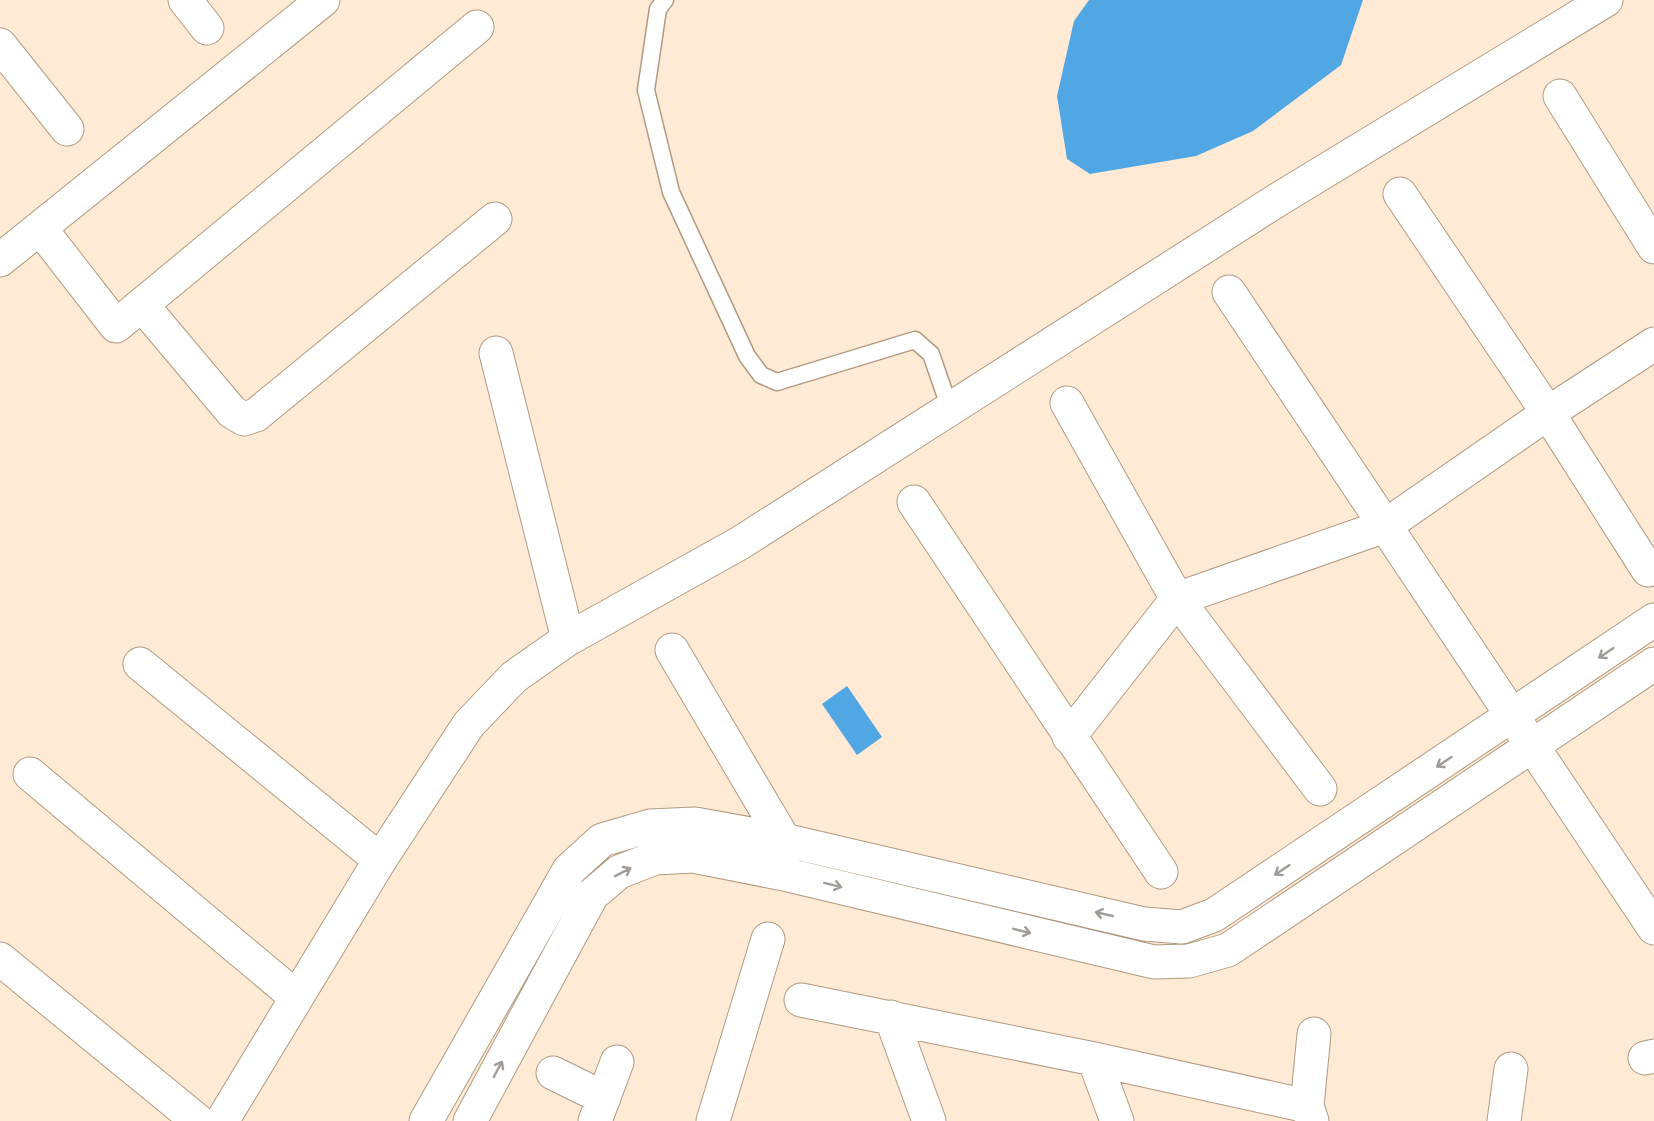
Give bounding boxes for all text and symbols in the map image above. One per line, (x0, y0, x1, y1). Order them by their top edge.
one-way arrow (1598, 647, 1614, 659)
one-way arrow (1436, 756, 1453, 768)
one-way arrow (1274, 864, 1291, 876)
one-way arrow (613, 866, 631, 877)
one-way arrow (823, 880, 842, 892)
one-way arrow (1095, 908, 1114, 920)
one-way arrow (1012, 925, 1031, 937)
one-way arrow (493, 1061, 504, 1079)

